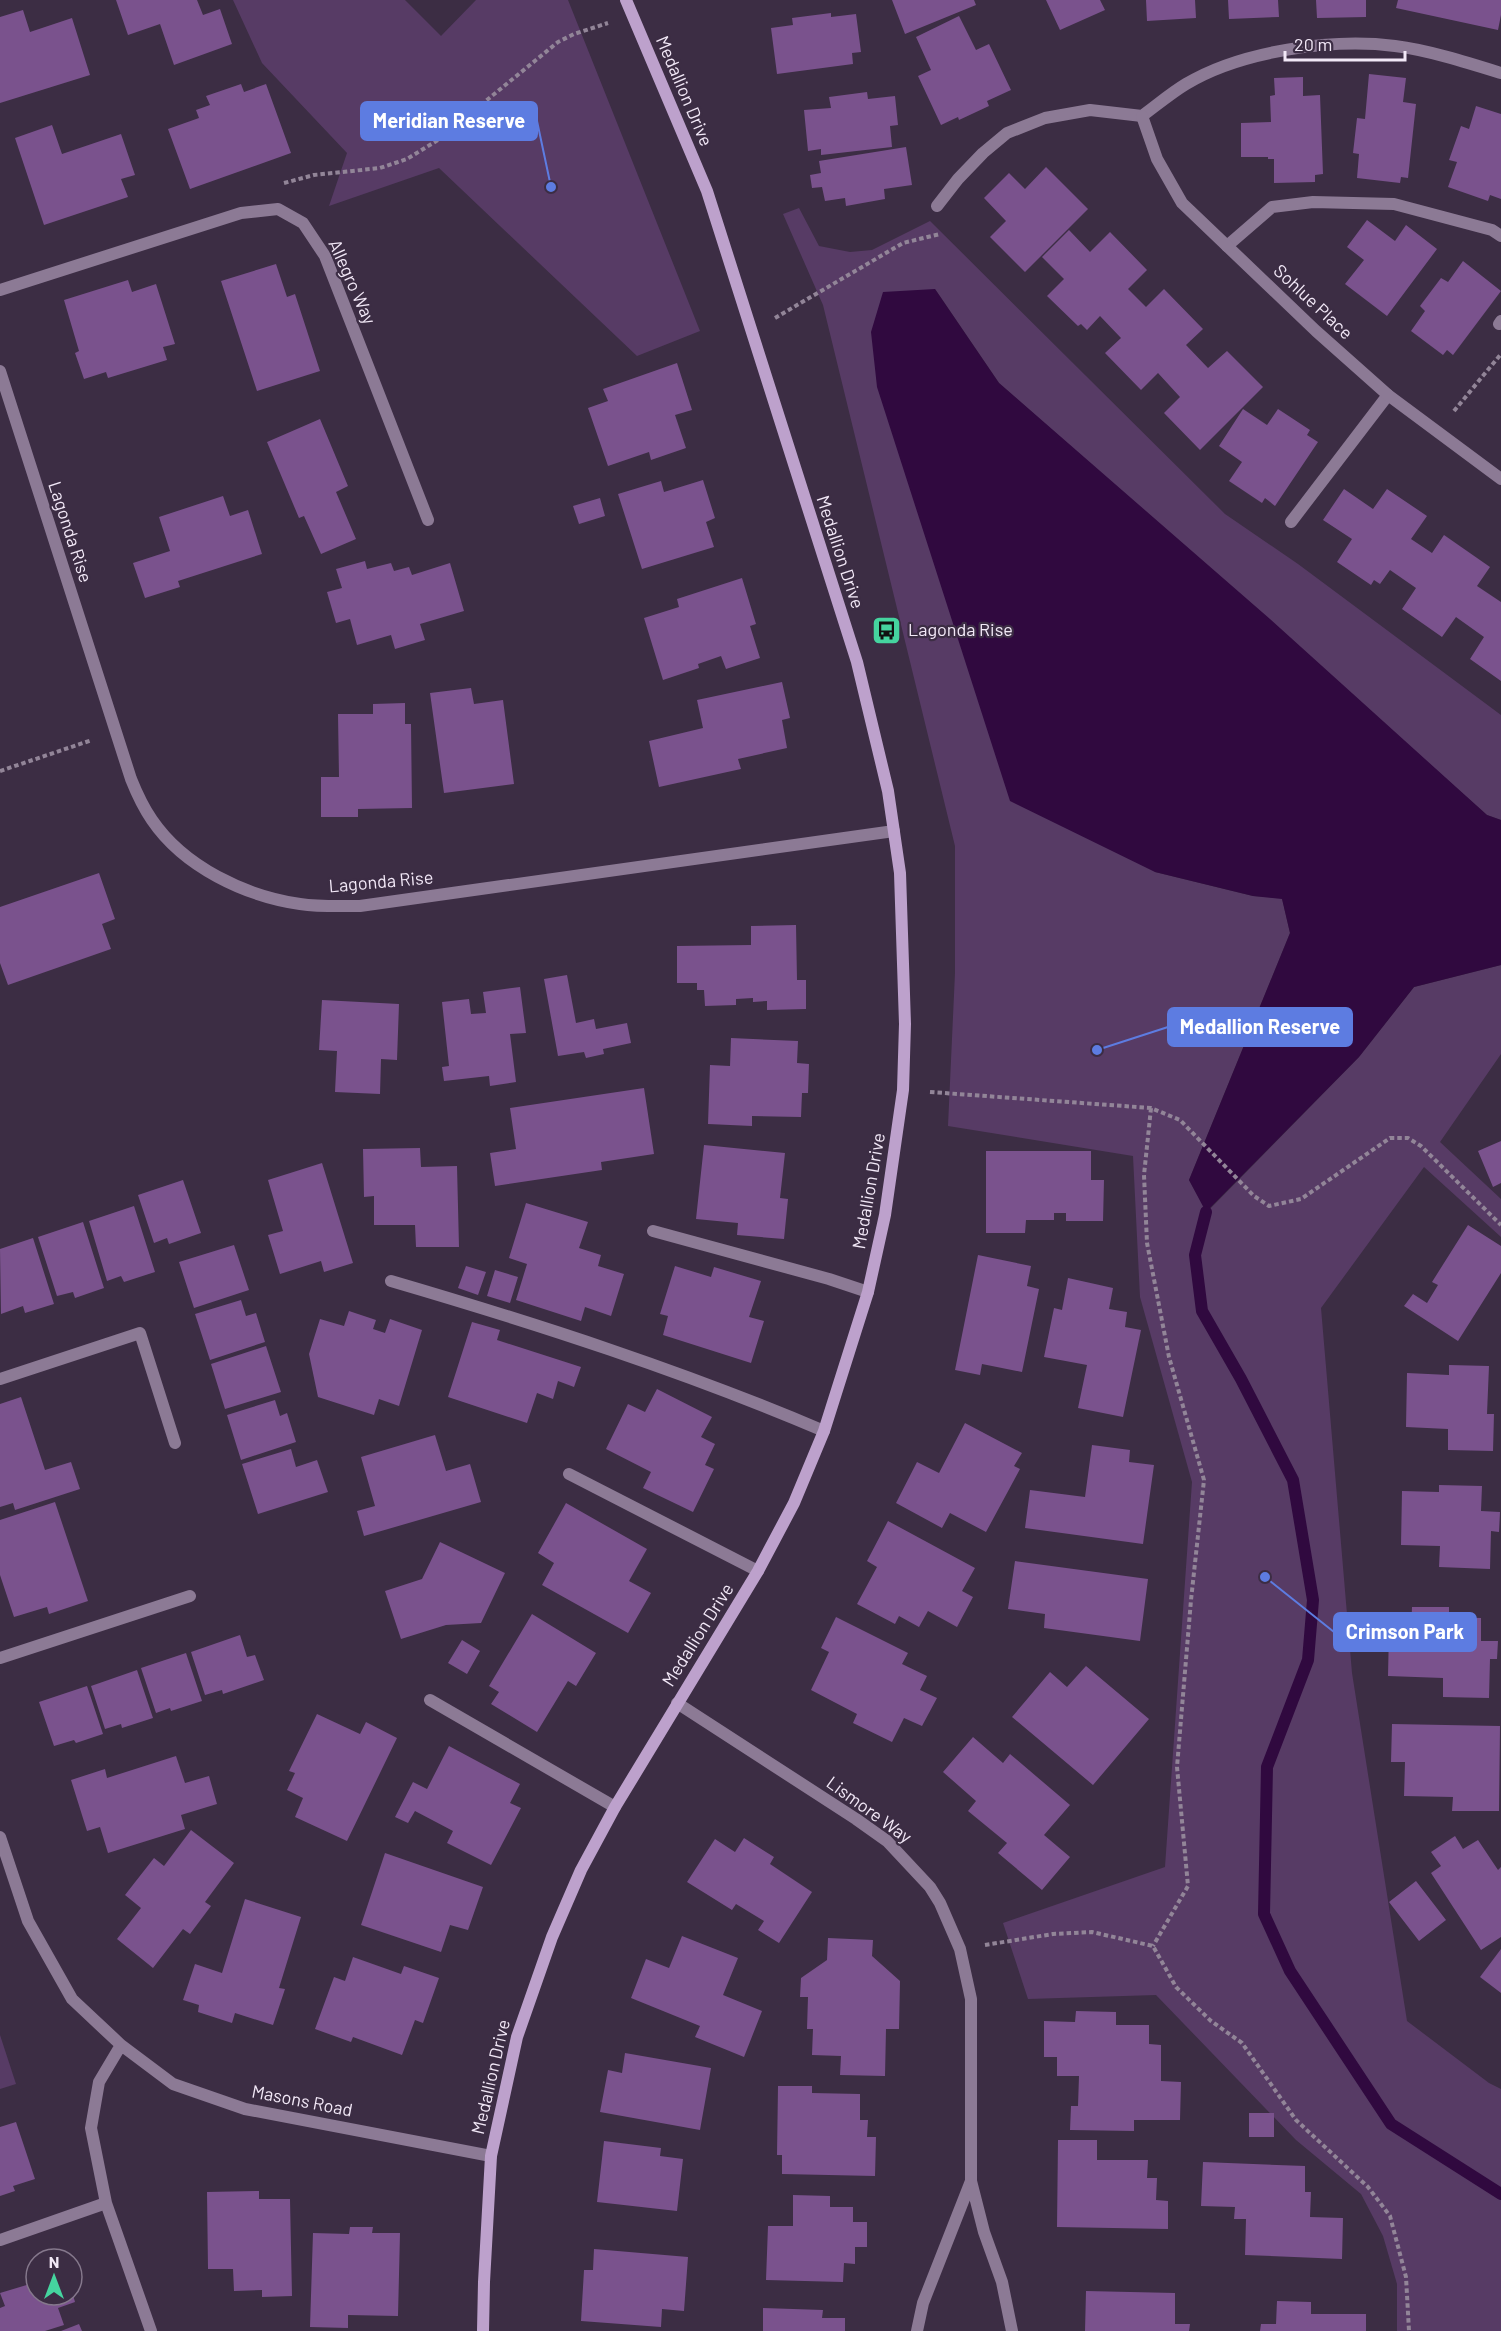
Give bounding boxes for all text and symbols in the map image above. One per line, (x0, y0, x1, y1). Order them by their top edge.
scale bar (1285, 24, 1405, 62)
street label: Medallion Drive (652, 32, 718, 149)
text: 20 m (1294, 33, 1332, 55)
callout: Meridian Reserve (361, 102, 537, 140)
text: Meridian Reserve (373, 108, 525, 132)
street label: Allegro Way (324, 236, 381, 327)
street label: Sohlue Place (1270, 259, 1358, 343)
street label: Lagonda Rise (44, 478, 98, 585)
street label: Medallion Drive (812, 492, 870, 611)
bus stop icon: Lagonda Rise (871, 614, 903, 646)
place label: Lagonda Rise (908, 618, 1013, 640)
street label: Lagonda Rise (328, 865, 434, 897)
callout: Medallion Reserve (1168, 1008, 1352, 1046)
text: Medallion Reserve (1180, 1014, 1340, 1038)
street label: Medallion Drive (847, 1131, 889, 1251)
street label: Medallion Drive (657, 1579, 738, 1690)
callout: Crimson Park (1334, 1613, 1476, 1651)
text: Crimson Park (1346, 1619, 1465, 1643)
street label: Lismore Way (823, 1771, 917, 1847)
street label: Medallion Drive (466, 2017, 514, 2137)
street label: Masons Road (250, 2079, 354, 2121)
north arrow (24, 2247, 84, 2307)
text: N (49, 2252, 59, 2271)

